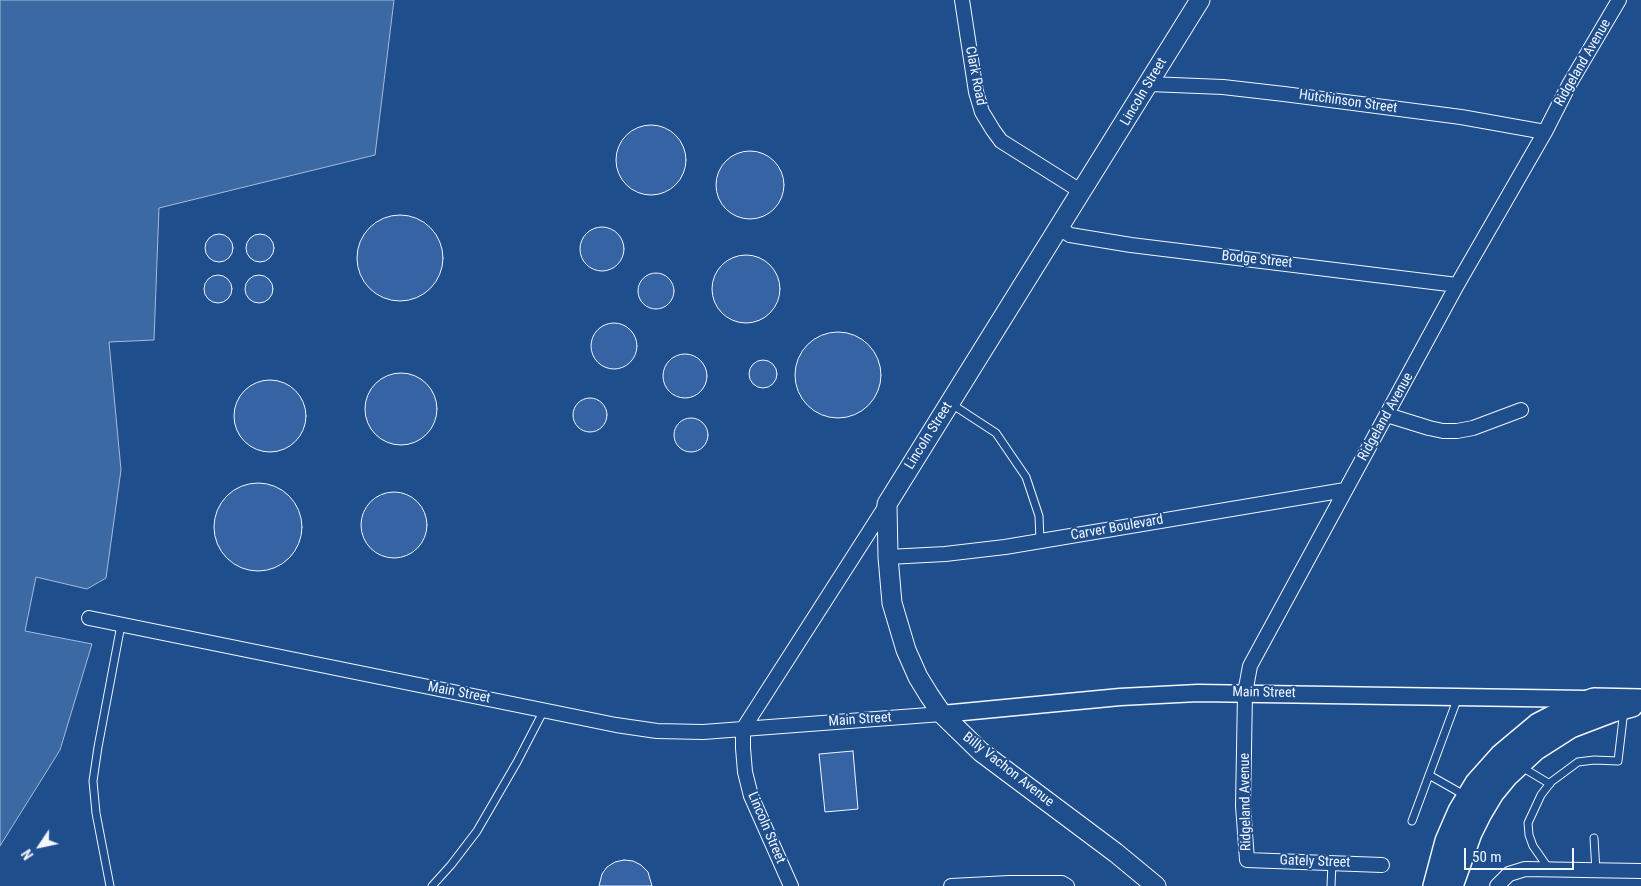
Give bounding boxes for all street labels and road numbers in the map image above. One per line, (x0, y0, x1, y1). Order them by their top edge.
street label: Ridgeland Avenue (1551, 16, 1615, 110)
street label: Clark Road (961, 45, 989, 107)
street label: Lincoln Street (1117, 55, 1171, 129)
street label: Hutchinson Street (1298, 87, 1398, 117)
street label: Bodge Street (1221, 248, 1293, 272)
street label: Ridgeland Avenue (1355, 370, 1417, 464)
street label: Lincoln Street (902, 399, 956, 473)
street label: Carver Boulevard (1069, 512, 1165, 544)
street label: Main Street (426, 679, 492, 707)
street label: Main Street (1232, 684, 1296, 702)
street label: Main Street (828, 709, 892, 731)
street label: Billy Vachon Avenue (959, 729, 1057, 811)
street label: Ridgeland Avenue (1237, 753, 1255, 851)
street label: Lincoln Street (743, 790, 789, 866)
street label: Gately Street (1279, 852, 1351, 872)

